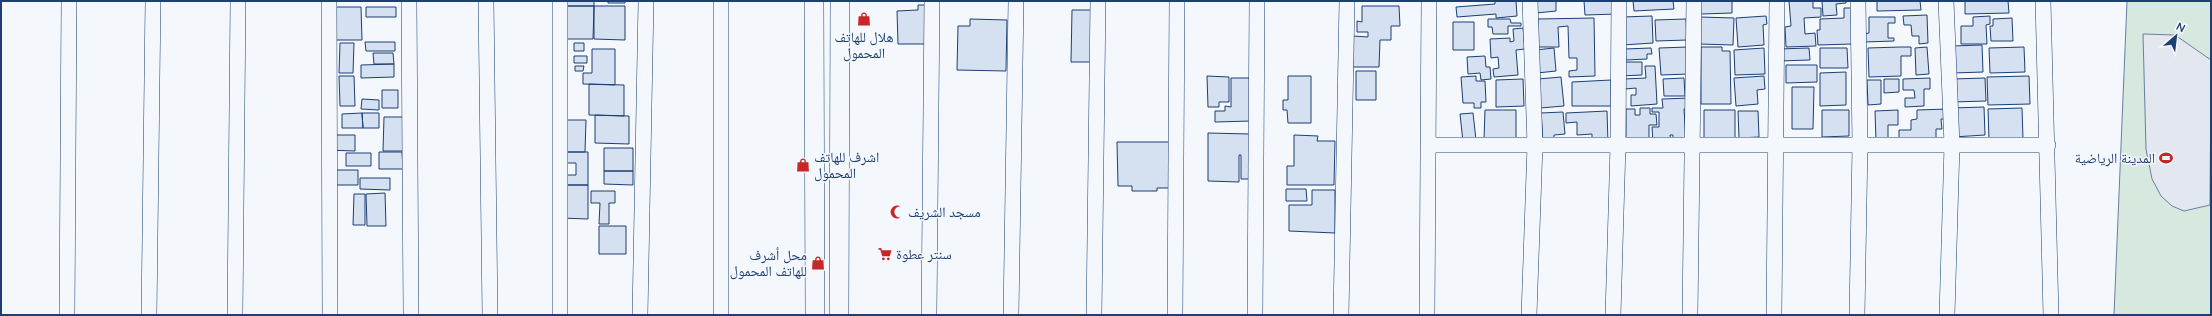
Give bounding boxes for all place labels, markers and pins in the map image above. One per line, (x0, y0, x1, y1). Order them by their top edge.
shop icon: هلال للهاتف المحمول (856, 11, 872, 27)
place label: هلال للهاتف المحمول (834, 28, 894, 62)
place label: اشرف للهاتف المحمول (814, 148, 879, 182)
place label: المدينة الرياضية (2075, 149, 2155, 167)
sports icon: المدينة الرياضية (2158, 150, 2174, 166)
shop icon: اشرف للهاتف المحمول (795, 157, 811, 173)
place label: مسجد الشريف (908, 203, 981, 221)
mosque icon: مسجد الشريف (889, 204, 905, 220)
place label: سنتر عطوة (896, 245, 952, 263)
place label: محل أشرف للهاتف المحمول (730, 246, 807, 280)
supermarket icon: سنتر عطوة (877, 246, 893, 262)
shop icon: محل أشرف للهاتف المحمول (810, 255, 826, 271)

